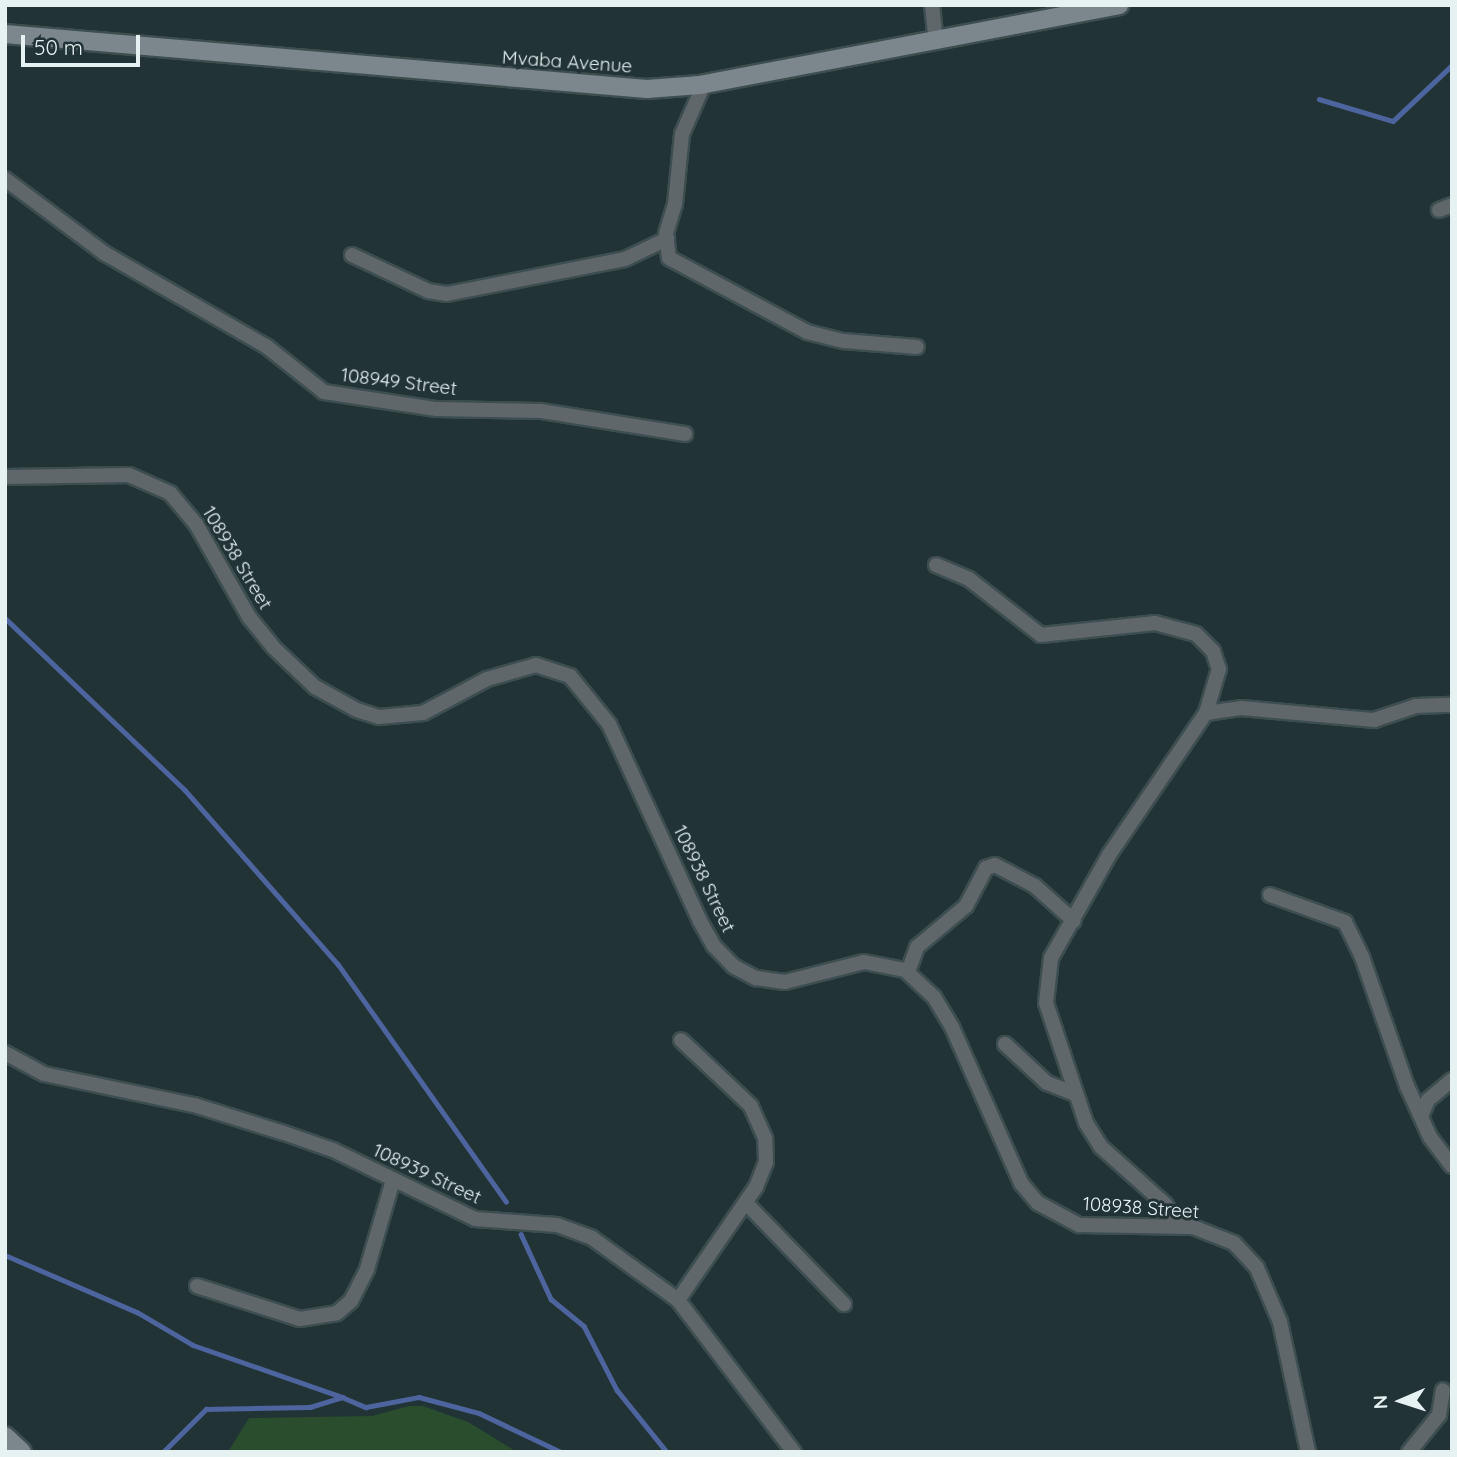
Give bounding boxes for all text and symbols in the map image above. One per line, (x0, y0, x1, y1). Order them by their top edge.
scale bar (24, 21, 144, 65)
text: 50 m (34, 34, 83, 60)
street label: Mvaba Avenue (501, 46, 633, 78)
street label: 108949 Street (340, 364, 458, 400)
street label: 108938 Street (197, 502, 277, 614)
street label: 108938 Street (668, 822, 740, 936)
street label: 108939 Street (369, 1139, 485, 1209)
street label: 108938 Street (1082, 1193, 1200, 1223)
north arrow (1366, 1366, 1436, 1436)
text: N (1368, 1394, 1392, 1410)

